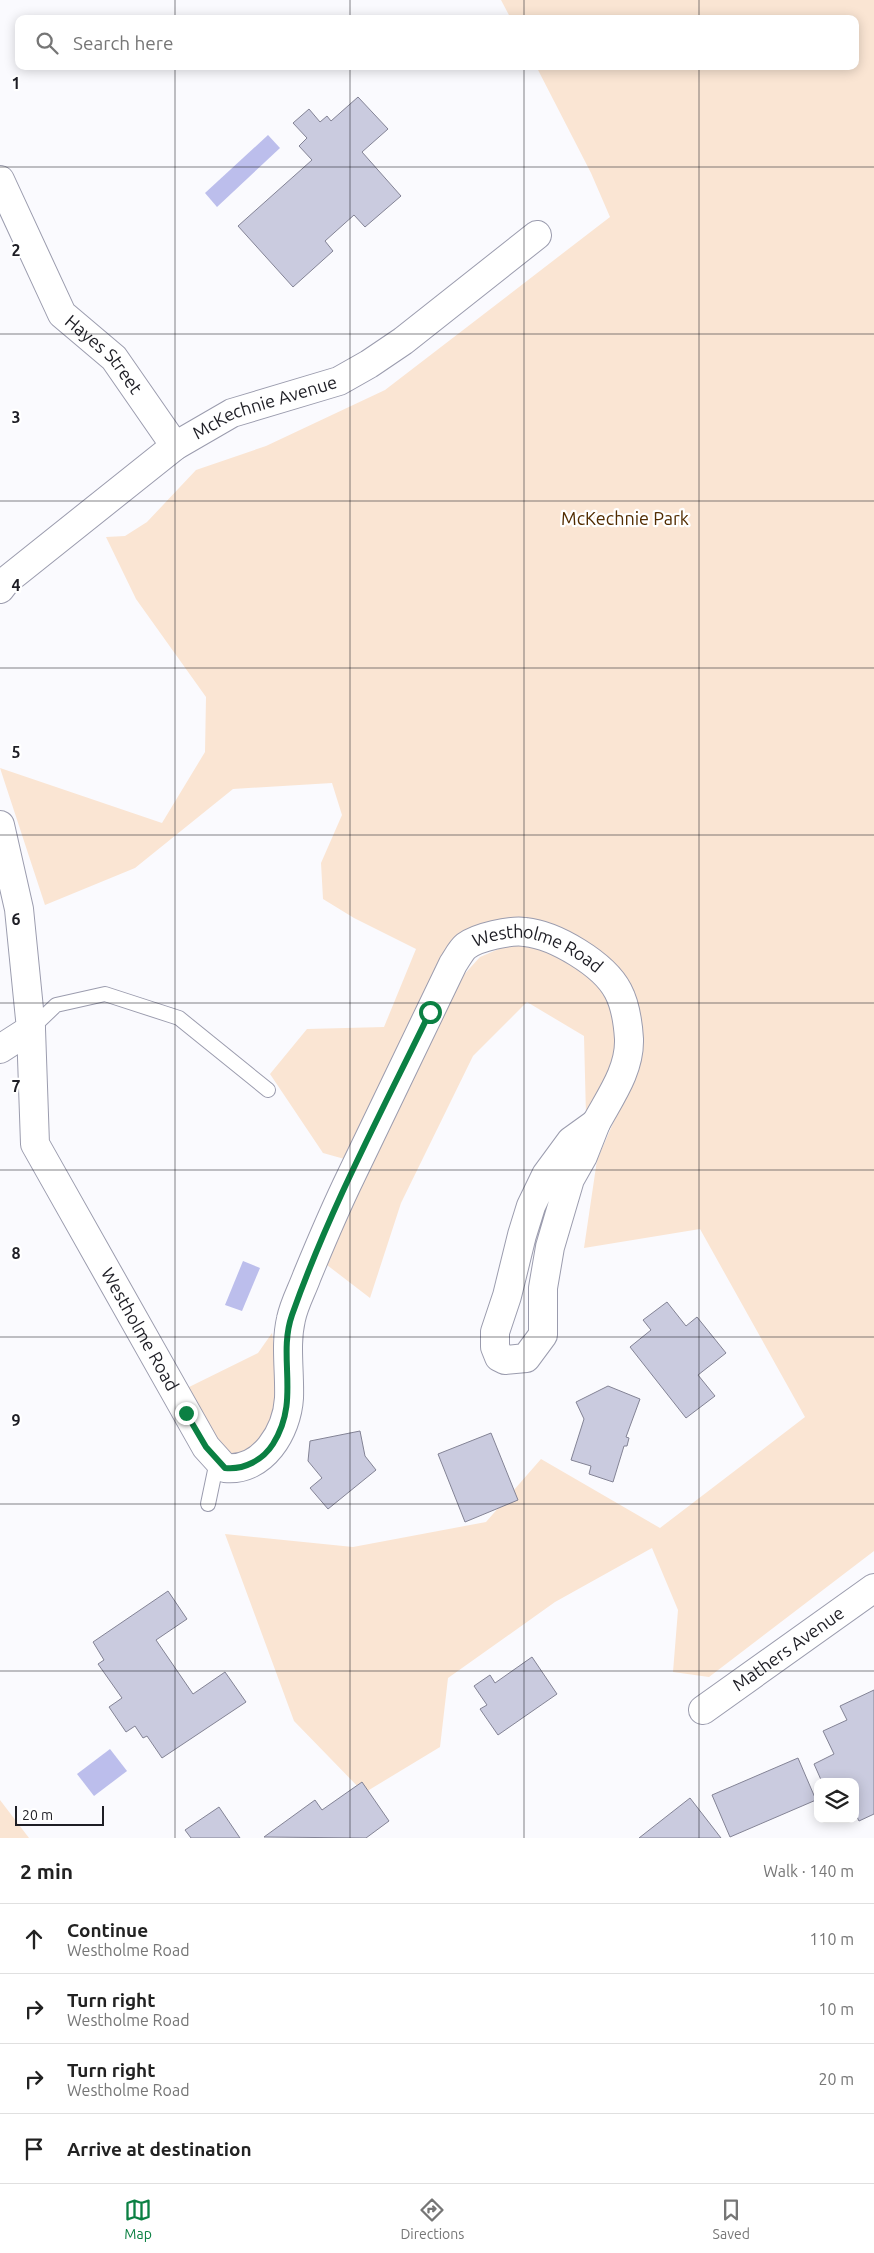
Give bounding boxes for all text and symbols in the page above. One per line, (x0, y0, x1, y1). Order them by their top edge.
search box (15, 15, 859, 70)
icon: search (33, 29, 61, 57)
text: Search here (73, 32, 173, 54)
text: 1 (11, 74, 21, 92)
text: 2 (11, 241, 21, 259)
street label: Hayes Street (62, 310, 147, 397)
street label: McKechnie Avenue (189, 371, 339, 443)
text: 3 (11, 408, 21, 426)
park label: McKechnie Park (561, 508, 689, 528)
text: 4 (11, 576, 21, 594)
text: 5 (11, 743, 21, 761)
text: 6 (11, 910, 21, 928)
street label: Westholme Road (469, 921, 607, 976)
route start (419, 1001, 442, 1024)
text: 7 (11, 1077, 21, 1095)
text: 8 (11, 1244, 21, 1262)
street label: Westholme Road (98, 1264, 183, 1394)
route end (175, 1402, 198, 1425)
text: 9 (11, 1411, 21, 1429)
street label: Mathers Avenue (729, 1602, 847, 1695)
map controls (814, 1778, 859, 1823)
button: layers (814, 1778, 859, 1823)
scale bar (15, 1803, 104, 1826)
text: 20 m (22, 1807, 53, 1823)
text: 2 min (20, 1859, 73, 1883)
text: Walk · 140 m (763, 1862, 854, 1880)
text: Continue (67, 1919, 148, 1941)
icon: ahead (20, 1925, 48, 1953)
text: 110 m (809, 1930, 854, 1948)
text: Westholme Road (67, 1941, 190, 1959)
text: Turn right (67, 1989, 155, 2011)
icon: right (20, 1995, 48, 2023)
text: 10 m (818, 2000, 854, 2018)
text: Westholme Road (67, 2011, 190, 2029)
text: Turn right (67, 2059, 155, 2081)
icon: right (20, 2065, 48, 2093)
text: 20 m (818, 2070, 854, 2088)
text: Westholme Road (67, 2081, 190, 2099)
icon: arrive (20, 2135, 48, 2163)
text: Arrive at destination (67, 2138, 252, 2160)
tab: Map (124, 2196, 152, 2242)
tab: Directions (400, 2196, 464, 2242)
tab: Saved (713, 2196, 750, 2242)

